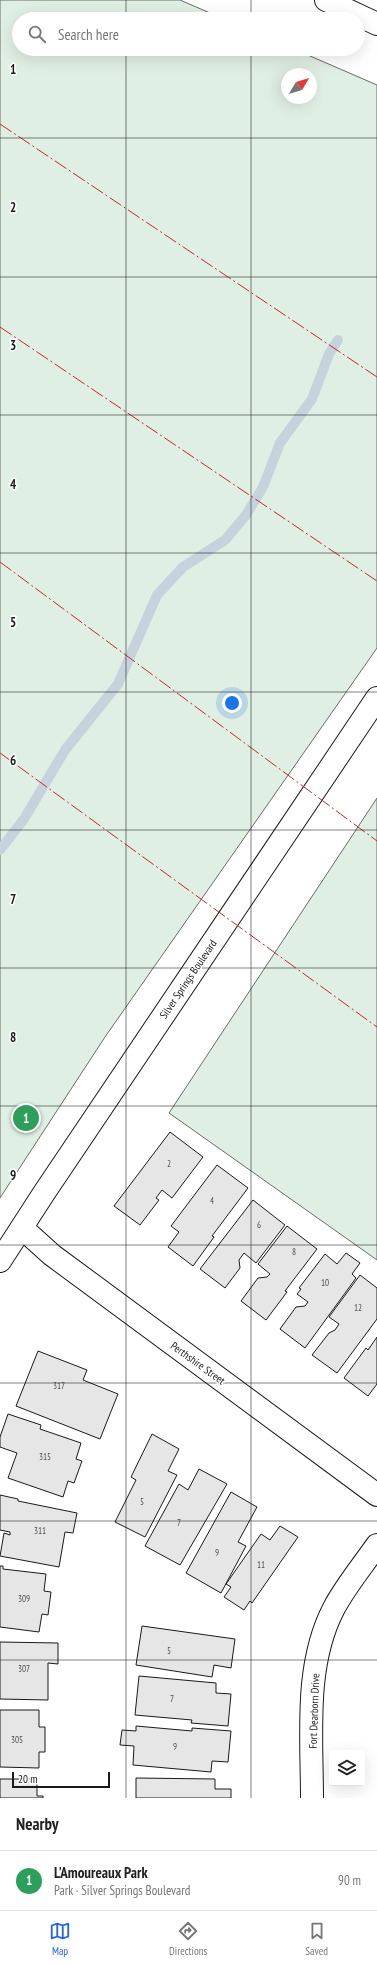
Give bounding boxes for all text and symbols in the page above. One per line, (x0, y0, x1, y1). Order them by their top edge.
search box (12, 12, 365, 56)
icon: search (26, 23, 48, 45)
text: Search here (58, 25, 119, 44)
text: 1 (10, 61, 16, 78)
north arrow (281, 68, 317, 104)
text: 2 (10, 199, 16, 216)
text: 3 (10, 337, 16, 354)
text: 4 (10, 476, 17, 493)
text: 5 (10, 614, 16, 631)
your location (222, 693, 242, 713)
text: 6 (10, 752, 16, 769)
text: 7 (10, 891, 16, 908)
street label: Silver Springs Boulevard (156, 937, 220, 1021)
text: 8 (10, 1029, 16, 1046)
pin: 1 (13, 1103, 39, 1133)
house number: 2 (167, 1158, 171, 1169)
text: 9 (10, 1167, 16, 1184)
house number: 4 (210, 1195, 214, 1206)
house number: 6 (257, 1219, 261, 1230)
house number: 8 (292, 1246, 296, 1257)
house number: 10 (321, 1277, 329, 1288)
house number: 12 (354, 1302, 362, 1313)
street label: Perthshire Street (168, 1339, 228, 1387)
house number: 317 (53, 1380, 65, 1391)
house number: 315 (39, 1451, 51, 1462)
house number: 5 (140, 1496, 144, 1507)
house number: 7 (177, 1517, 181, 1528)
house number: 311 (34, 1525, 46, 1536)
house number: 9 (215, 1547, 219, 1558)
house number: 11 (257, 1559, 265, 1570)
house number: 309 (18, 1593, 30, 1604)
house number: 5 (167, 1645, 171, 1656)
house number: 307 (18, 1663, 30, 1674)
street label: Fort Dearborn Drive (306, 1673, 322, 1749)
house number: 7 (170, 1693, 174, 1704)
house number: 305 (11, 1734, 23, 1745)
house number: 9 (173, 1741, 177, 1752)
map controls (329, 1750, 365, 1786)
button: layers (329, 1750, 365, 1786)
scale bar (12, 1770, 110, 1789)
text: 20 m (18, 1772, 37, 1786)
text: Nearby (16, 1813, 59, 1835)
text: L'Amoureaux Park (54, 1863, 148, 1882)
text: 1 (26, 1872, 32, 1889)
text: 90 m (338, 1872, 361, 1889)
text: Park · Silver Springs Boulevard (54, 1882, 191, 1899)
tab: Map (49, 1920, 71, 1958)
tab: Directions (169, 1920, 207, 1958)
tab: Saved (305, 1920, 328, 1958)

